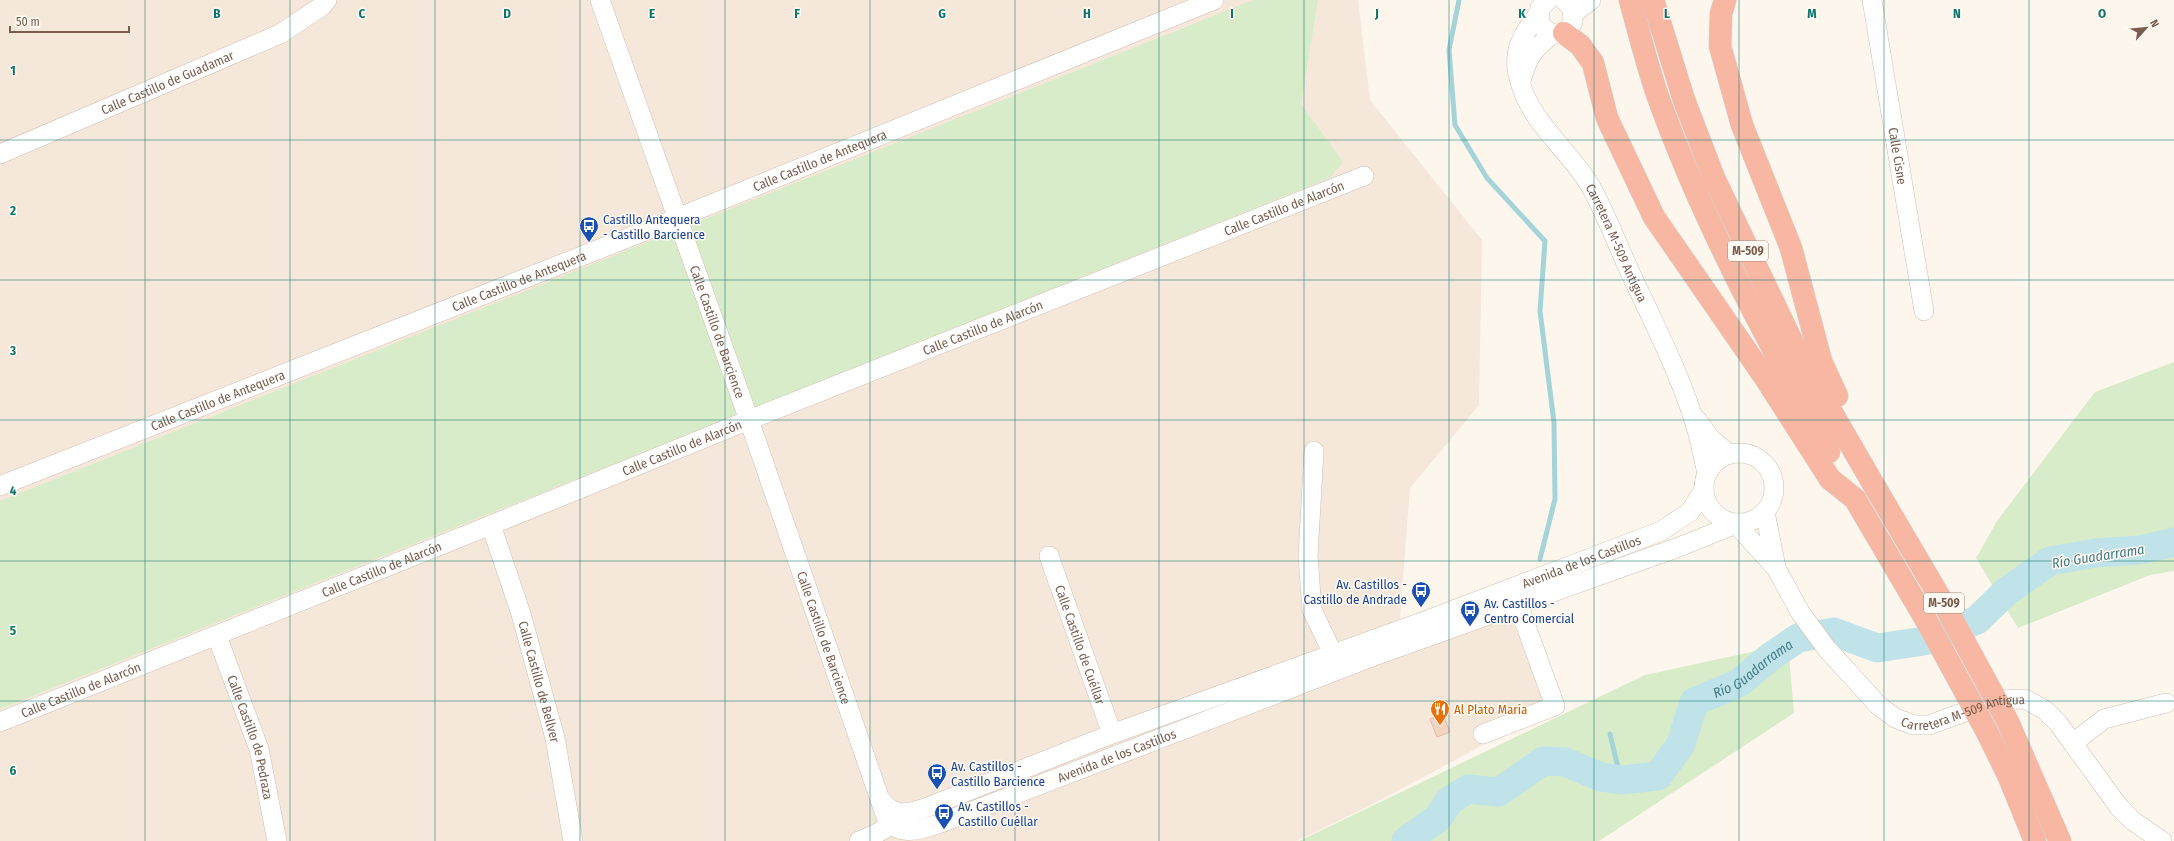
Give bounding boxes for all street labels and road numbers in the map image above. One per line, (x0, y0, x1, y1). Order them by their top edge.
street label: Calle Castillo de Guadamar (99, 48, 237, 118)
street label: Calle Cisne (1885, 126, 1910, 186)
street label: Calle Castillo de Antequera (751, 127, 889, 194)
street label: Calle Castillo de Alarcón (1222, 178, 1346, 239)
street label: Carretera M-509 Antigua (1583, 181, 1650, 304)
road number: M-509 (1728, 241, 1768, 261)
street label: Calle Castillo de Antequera (450, 248, 588, 315)
street label: Calle Castillo de Barcience (687, 264, 748, 400)
street label: Calle Castillo de Alarcón (921, 297, 1045, 358)
street label: Calle Castillo de Antequera (149, 367, 287, 434)
street label: Calle Castillo de Alarcón (620, 417, 744, 479)
street label: Avenida de los Castillos (1520, 532, 1643, 591)
street label: Calle Castillo de Alarcón (319, 539, 444, 600)
street label: Calle Castillo de Barcience (794, 569, 854, 706)
street label: Calle Castillo de Cuéllar (1052, 583, 1108, 707)
road number: M-509 (1924, 593, 1964, 613)
street label: Calle Castillo de Bellver (515, 619, 563, 744)
street label: Calle Castillo de Alarcón (19, 659, 143, 721)
street label: Calle Castillo de Pedraza (224, 673, 276, 801)
street label: Carretera M-509 Antigua (1899, 692, 2025, 733)
street label: Avenida de los Castillos (1055, 726, 1179, 785)

